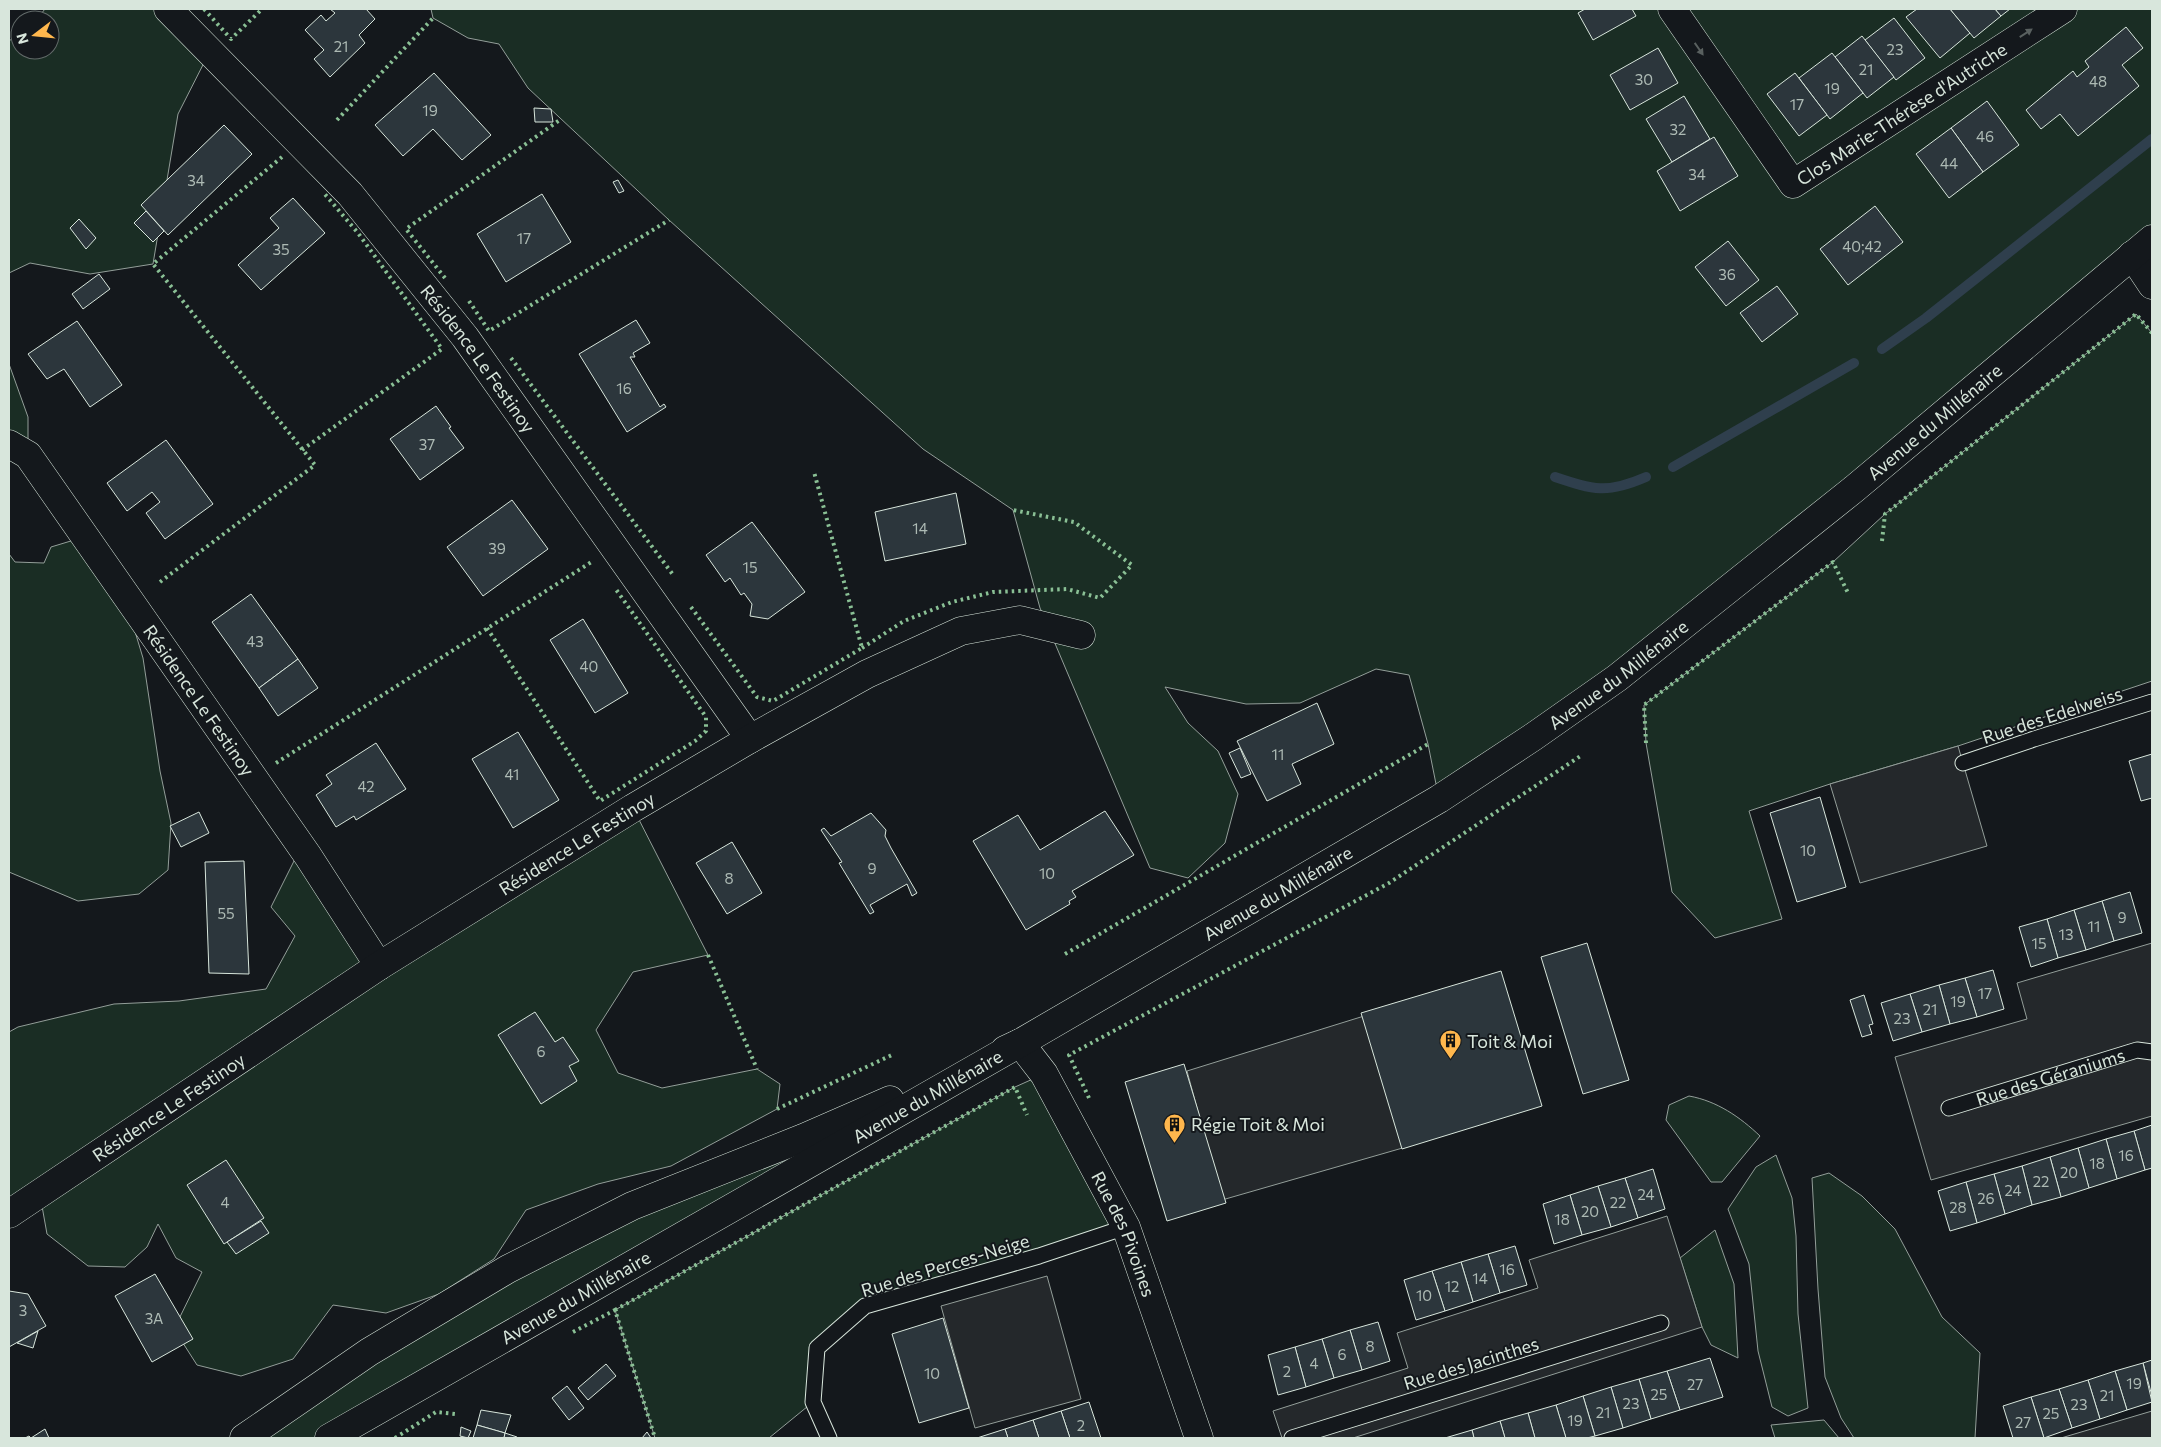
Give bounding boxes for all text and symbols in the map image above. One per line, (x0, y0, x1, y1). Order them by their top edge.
north arrow (10, 10, 60, 60)
one-way arrow (2019, 28, 2033, 38)
text: N (12, 31, 32, 46)
house number: 21 (334, 37, 348, 55)
street label: Clos Marie-Thérèse d'Autriche (1792, 38, 2011, 190)
house number: 23 (1887, 40, 1903, 58)
one-way arrow (1694, 42, 1704, 56)
house number: 21 (1859, 60, 1873, 78)
house number: 30 (1635, 70, 1653, 88)
house number: 48 (2089, 72, 2107, 90)
house number: 19 (1824, 79, 1840, 97)
house number: 17 (1790, 95, 1804, 113)
house number: 19 (422, 101, 438, 119)
house number: 32 (1670, 120, 1686, 138)
house number: 46 (1976, 127, 1994, 145)
house number: 44 (1940, 154, 1958, 172)
house number: 34 (1688, 165, 1706, 183)
house number: 34 (187, 171, 205, 189)
house number: 17 (517, 229, 531, 247)
house number: 40;42 (1842, 237, 1882, 255)
house number: 35 (272, 240, 290, 258)
house number: 36 (1718, 265, 1736, 283)
street label: Résidence Le Festinoy (416, 280, 540, 437)
street label: Avenue du Millénaire (1863, 359, 2006, 484)
house number: 16 (616, 379, 632, 397)
house number: 37 (419, 435, 435, 453)
house number: 14 (912, 519, 928, 537)
house number: 39 (488, 539, 506, 557)
house number: 15 (742, 558, 758, 576)
street label: Avenue du Millénaire (1544, 615, 1692, 734)
street label: Résidence Le Festinoy (139, 621, 259, 780)
house number: 43 (246, 632, 264, 650)
house number: 40 (580, 657, 598, 675)
street label: Rue des Edelweiss (1979, 682, 2125, 748)
house number: 11 (1272, 745, 1284, 763)
house number: 41 (505, 765, 519, 783)
house number: 42 (357, 777, 375, 795)
street label: Résidence Le Festinoy (495, 787, 658, 900)
street label: Avenue du Millénaire (1199, 841, 1356, 945)
house number: 10 (1800, 841, 1816, 859)
house number: 9 (867, 859, 877, 877)
house number: 10 (1039, 864, 1055, 882)
house number: 8 (724, 869, 734, 887)
house number: 55 (217, 904, 235, 922)
house number: 9 (2117, 908, 2127, 926)
house number: 11 (2088, 917, 2100, 935)
house number: 13 (2059, 925, 2073, 943)
house number: 15 (2031, 934, 2047, 952)
house number: 17 (1978, 984, 1992, 1002)
house number: 19 (1950, 992, 1966, 1010)
house number: 21 (1923, 1000, 1937, 1018)
house number: 23 (1894, 1009, 1910, 1027)
building icon: Toit & Moi (1439, 1029, 1463, 1060)
place label: Toit & Moi (1467, 1030, 1553, 1052)
house number: 6 (536, 1042, 546, 1060)
street label: Rue des Géraniums (1973, 1043, 2127, 1110)
street label: Avenue du Millénaire (848, 1045, 1006, 1147)
street label: Résidence Le Festinoy (88, 1048, 249, 1166)
building icon: Régie Toit & Moi (1163, 1112, 1187, 1143)
place label: Régie Toit & Moi (1191, 1113, 1325, 1135)
house number: 16 (2118, 1146, 2134, 1164)
house number: 18 (2089, 1154, 2105, 1172)
house number: 20 (2060, 1163, 2078, 1181)
street label: Rue des Pivoines (1087, 1167, 1160, 1300)
house number: 22 (2033, 1172, 2049, 1190)
house number: 24 (2004, 1181, 2022, 1199)
house number: 24 (1637, 1185, 1655, 1203)
house number: 26 (1977, 1189, 1995, 1207)
house number: 4 (221, 1193, 230, 1211)
house number: 22 (1610, 1193, 1626, 1211)
house number: 28 (1949, 1198, 1967, 1216)
house number: 20 (1581, 1202, 1599, 1220)
house number: 18 (1554, 1210, 1570, 1228)
street label: Rue des Perces-Neige (858, 1229, 1032, 1301)
street label: Avenue du Millénaire (497, 1246, 654, 1348)
house number: 16 (1499, 1260, 1515, 1278)
house number: 14 (1472, 1269, 1488, 1287)
house number: 12 (1445, 1277, 1459, 1295)
house number: 10 (1416, 1286, 1432, 1304)
house number: 3 (19, 1301, 27, 1319)
house number: 3A (145, 1309, 163, 1327)
street label: Rue des Jacinthes (1401, 1332, 1541, 1394)
house number: 8 (1365, 1337, 1375, 1355)
house number: 6 (1337, 1345, 1347, 1363)
house number: 4 (1310, 1354, 1319, 1372)
house number: 2 (1283, 1362, 1291, 1380)
house number: 10 (924, 1364, 940, 1382)
house number: 19 (2126, 1374, 2142, 1392)
house number: 27 (1687, 1375, 1703, 1393)
house number: 25 (1651, 1385, 1667, 1403)
house number: 21 (2100, 1386, 2114, 1404)
house number: 23 (1623, 1394, 1639, 1412)
house number: 23 (2071, 1395, 2087, 1413)
house number: 21 (1596, 1403, 1610, 1421)
house number: 25 (2043, 1404, 2059, 1422)
house number: 19 (1567, 1411, 1583, 1429)
house number: 27 (2015, 1413, 2031, 1431)
house number: 2 (1077, 1416, 1085, 1434)

